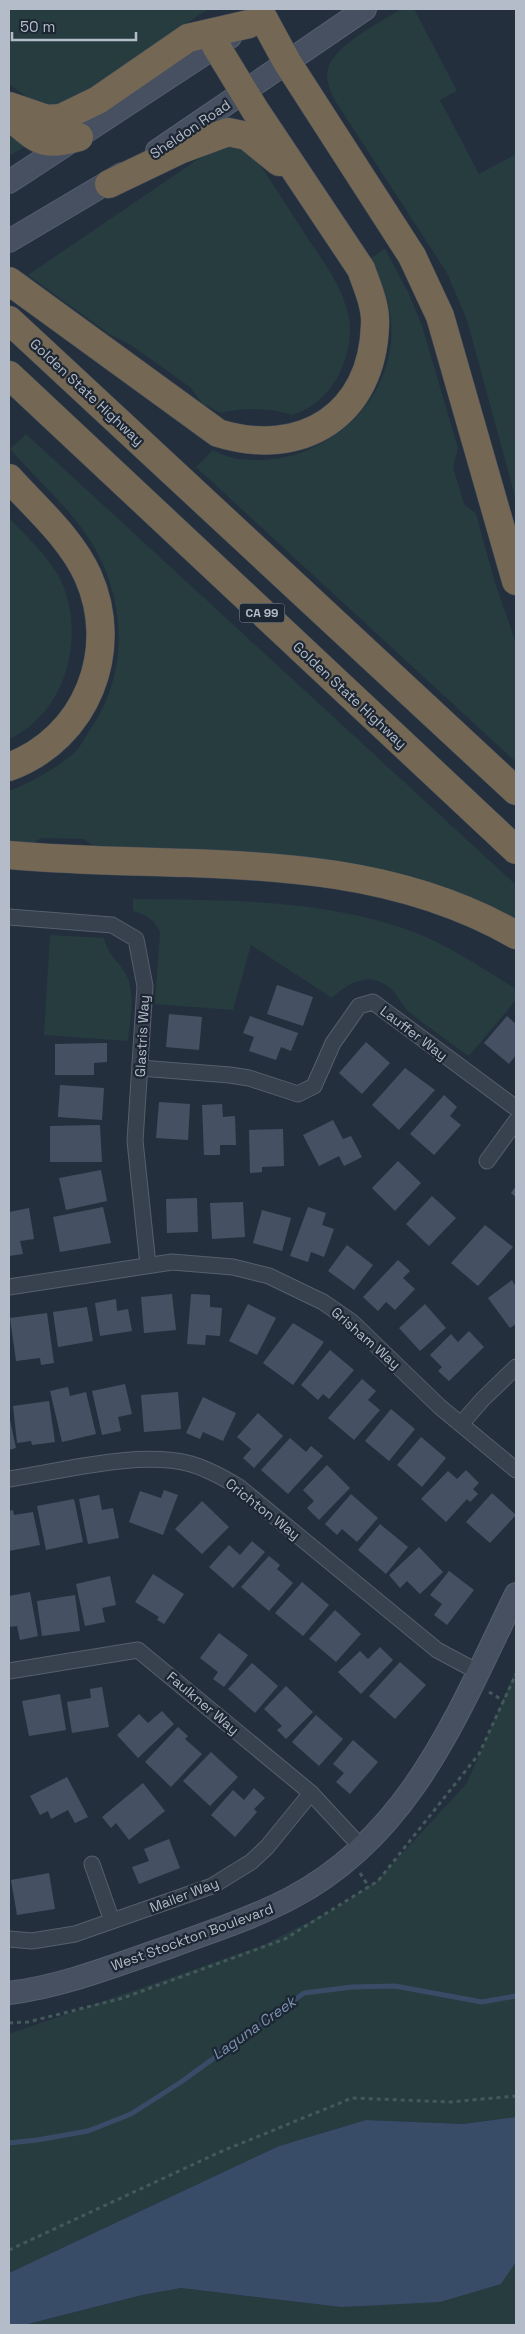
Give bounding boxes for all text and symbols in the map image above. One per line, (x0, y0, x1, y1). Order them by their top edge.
scale bar (12, 10, 136, 42)
text: 50 m (20, 17, 55, 36)
street label: Sheldon Road (146, 96, 234, 162)
street label: Golden State Highway (26, 335, 148, 449)
road number: CA 99 (240, 604, 284, 622)
street label: Golden State Highway (289, 638, 411, 752)
street label: Glastris Way (131, 994, 153, 1078)
street label: Lauffer Way (377, 1002, 451, 1064)
street label: Grisham Way (328, 1303, 404, 1373)
street label: Crichton Way (222, 1474, 304, 1544)
street label: Faulkner Way (163, 1667, 243, 1739)
street label: Mailer Way (147, 1874, 221, 1916)
street label: West Stockton Boulevard (108, 1899, 276, 1975)
water label: Laguna Creek (208, 1991, 301, 2063)

